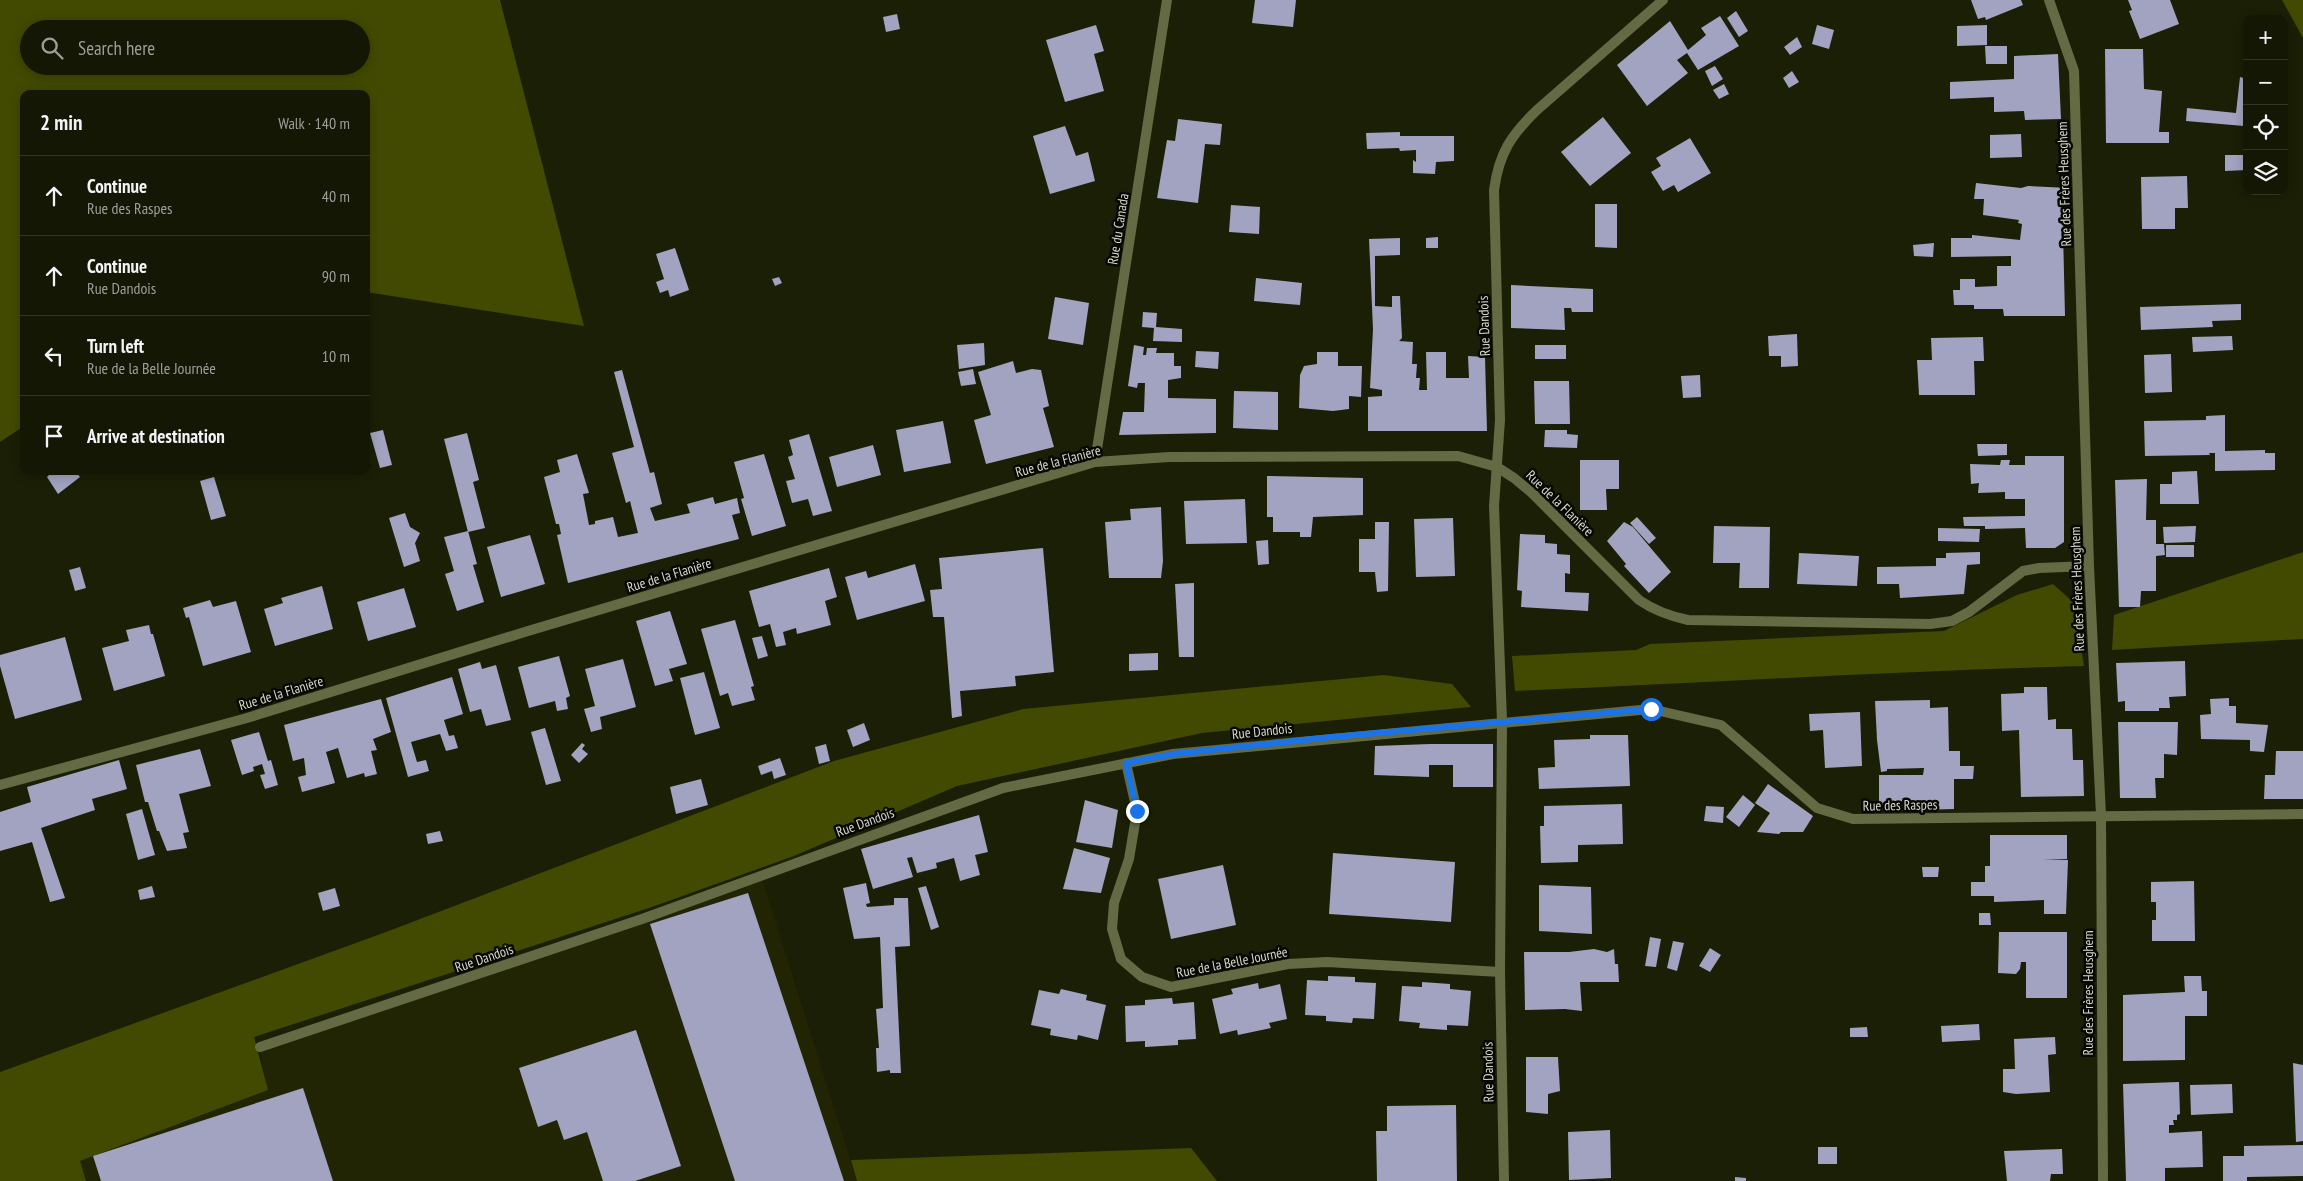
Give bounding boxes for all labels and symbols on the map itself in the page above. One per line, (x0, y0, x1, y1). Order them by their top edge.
street label: Rue des Frères Heusghem (2053, 121, 2075, 247)
street label: Rue du Canada (1103, 192, 1133, 266)
street label: Rue Dandois (1474, 295, 1494, 357)
street label: Rue de la Flanière (1013, 441, 1103, 481)
street label: Rue de la Flanière (1522, 466, 1598, 540)
street label: Rue des Frères Heusghem (2066, 526, 2088, 652)
street label: Rue de la Flanière (625, 554, 714, 596)
street label: Rue de la Flanière (237, 672, 326, 714)
route start (1640, 698, 1663, 721)
street label: Rue Dandois (1231, 719, 1293, 743)
street label: Rue des Raspes (1862, 795, 1938, 815)
route end (1126, 800, 1149, 823)
street label: Rue Dandois (833, 803, 897, 841)
street label: Rue des Frères Heusghem (2079, 930, 2097, 1056)
street label: Rue Dandois (452, 940, 516, 976)
street label: Rue de la Belle Journée (1175, 942, 1289, 982)
street label: Rue Dandois (1478, 1041, 1498, 1102)

